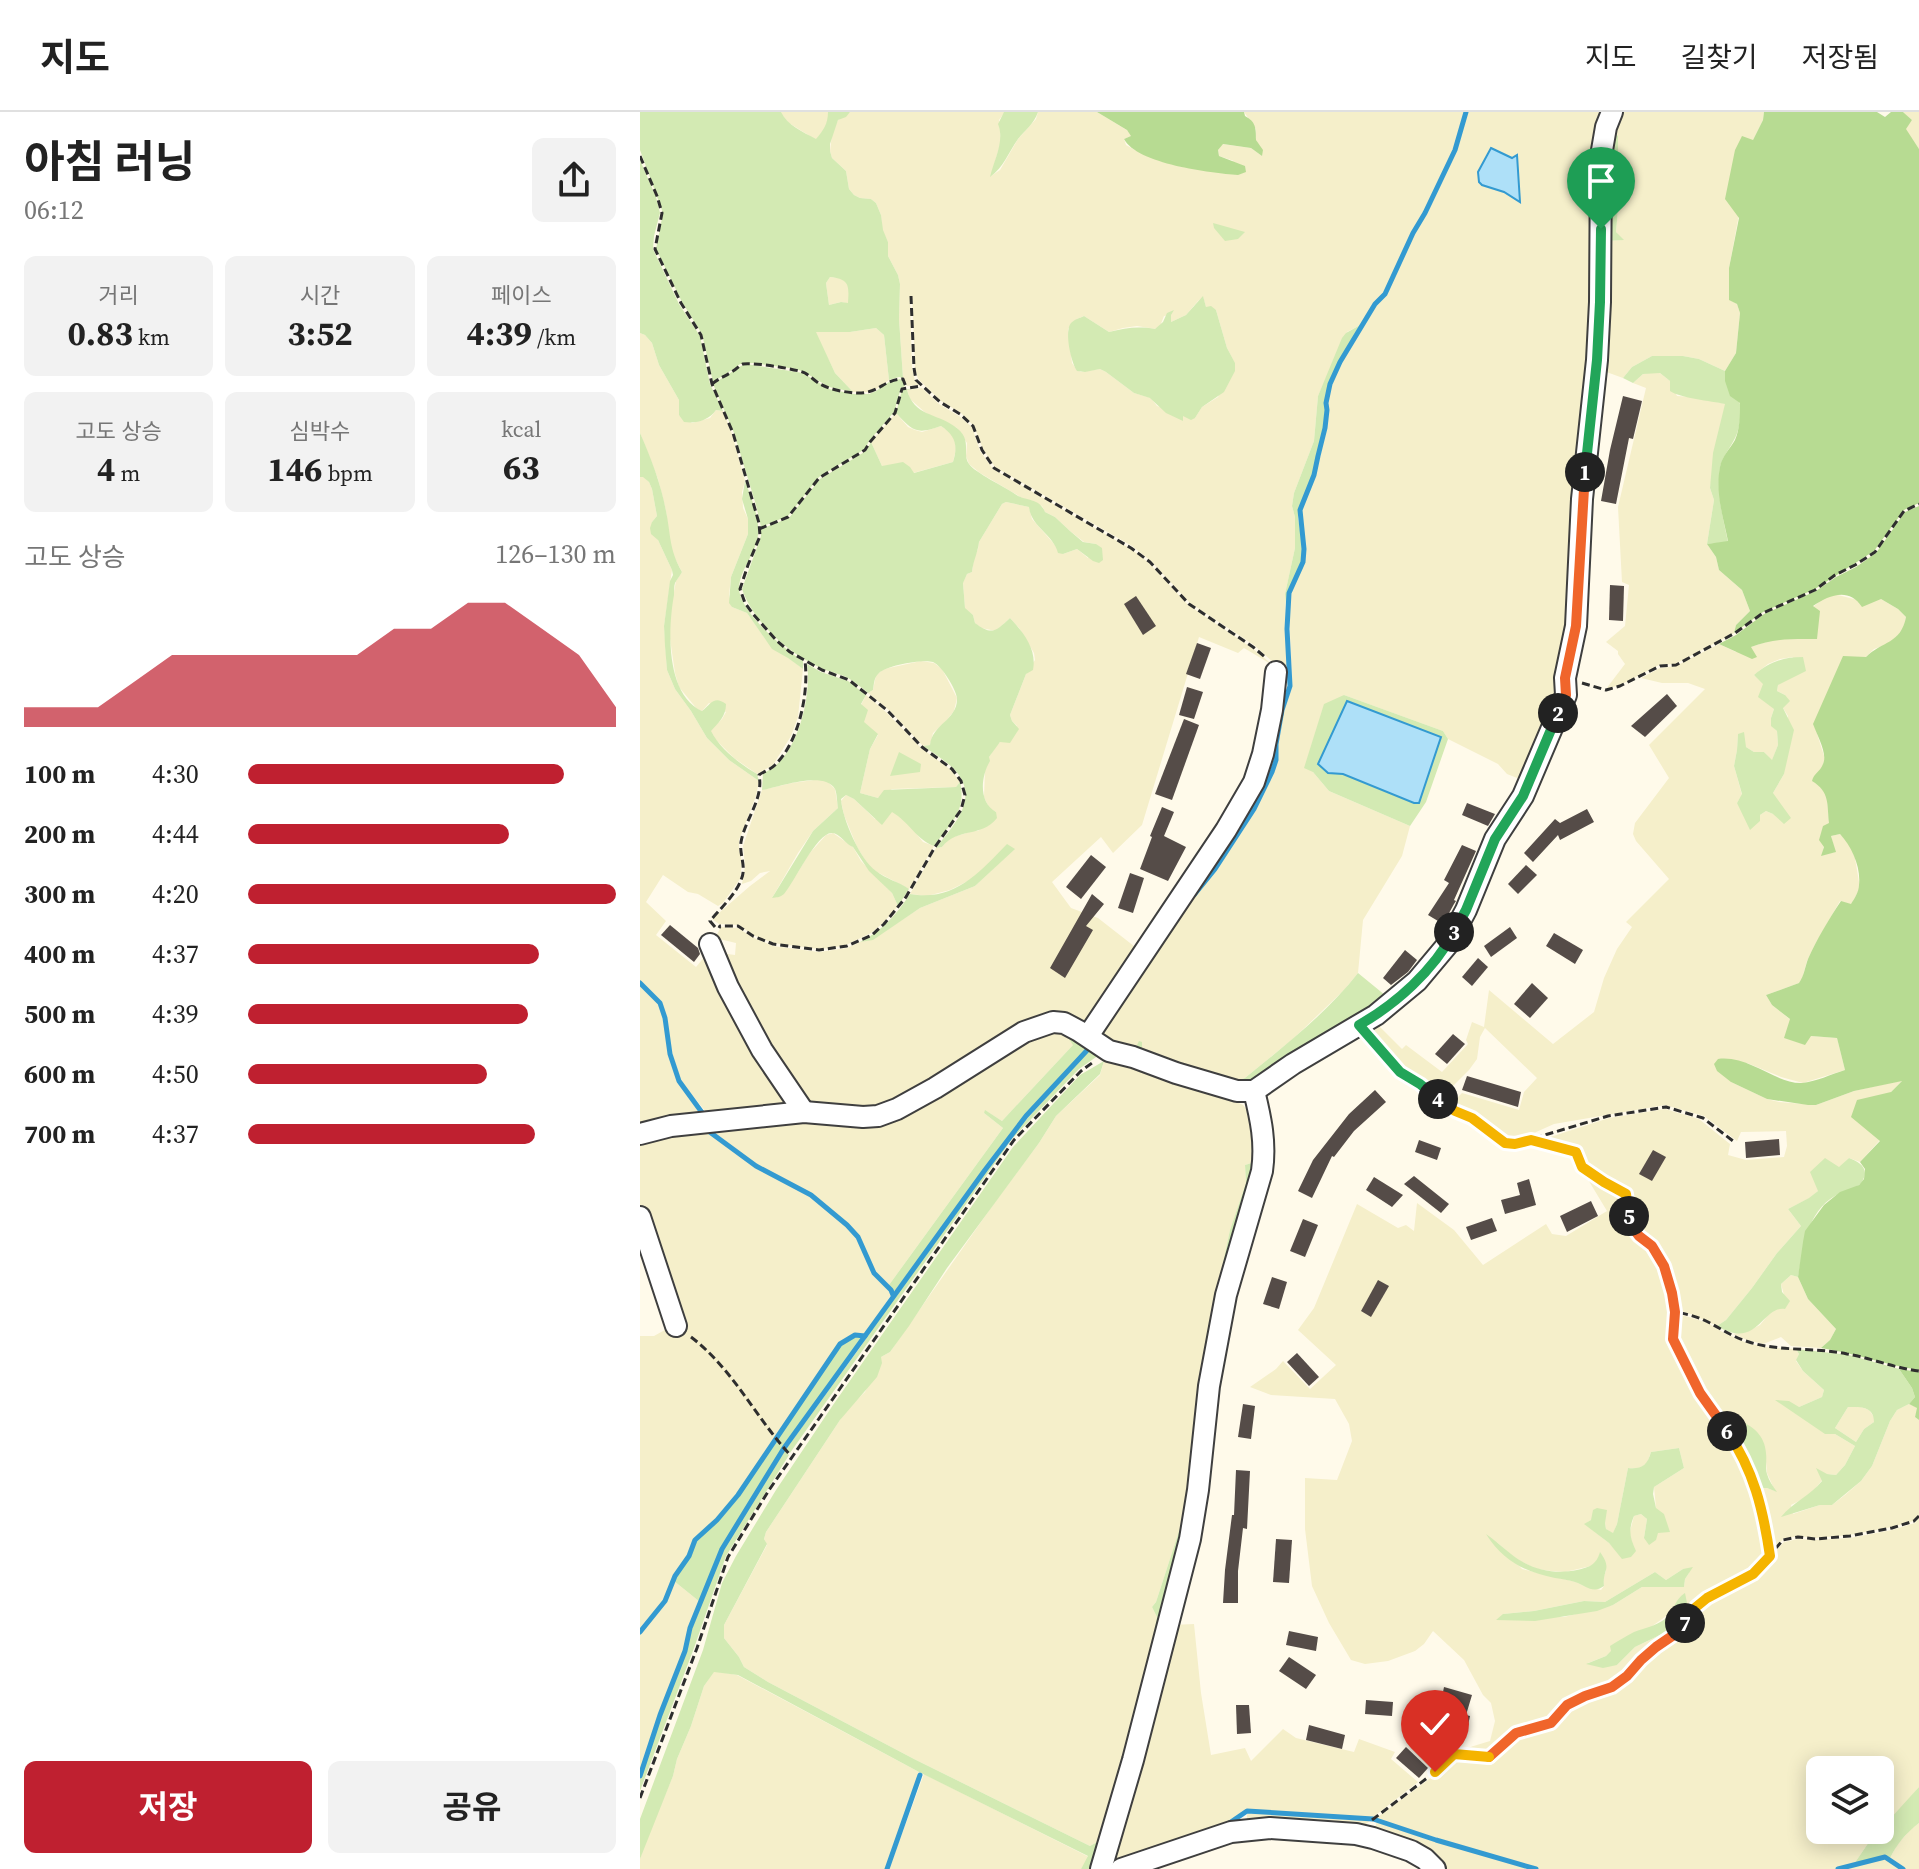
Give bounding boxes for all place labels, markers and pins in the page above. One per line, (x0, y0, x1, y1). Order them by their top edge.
pin (1567, 147, 1635, 229)
pin: 1 (1565, 452, 1605, 492)
pin: 2 (1538, 693, 1578, 733)
pin: 3 (1434, 912, 1474, 952)
pin: 4 (1418, 1079, 1458, 1119)
pin: 5 (1609, 1196, 1649, 1236)
pin: 6 (1707, 1411, 1747, 1451)
pin: 7 (1665, 1603, 1705, 1643)
pin (1401, 1690, 1469, 1772)

